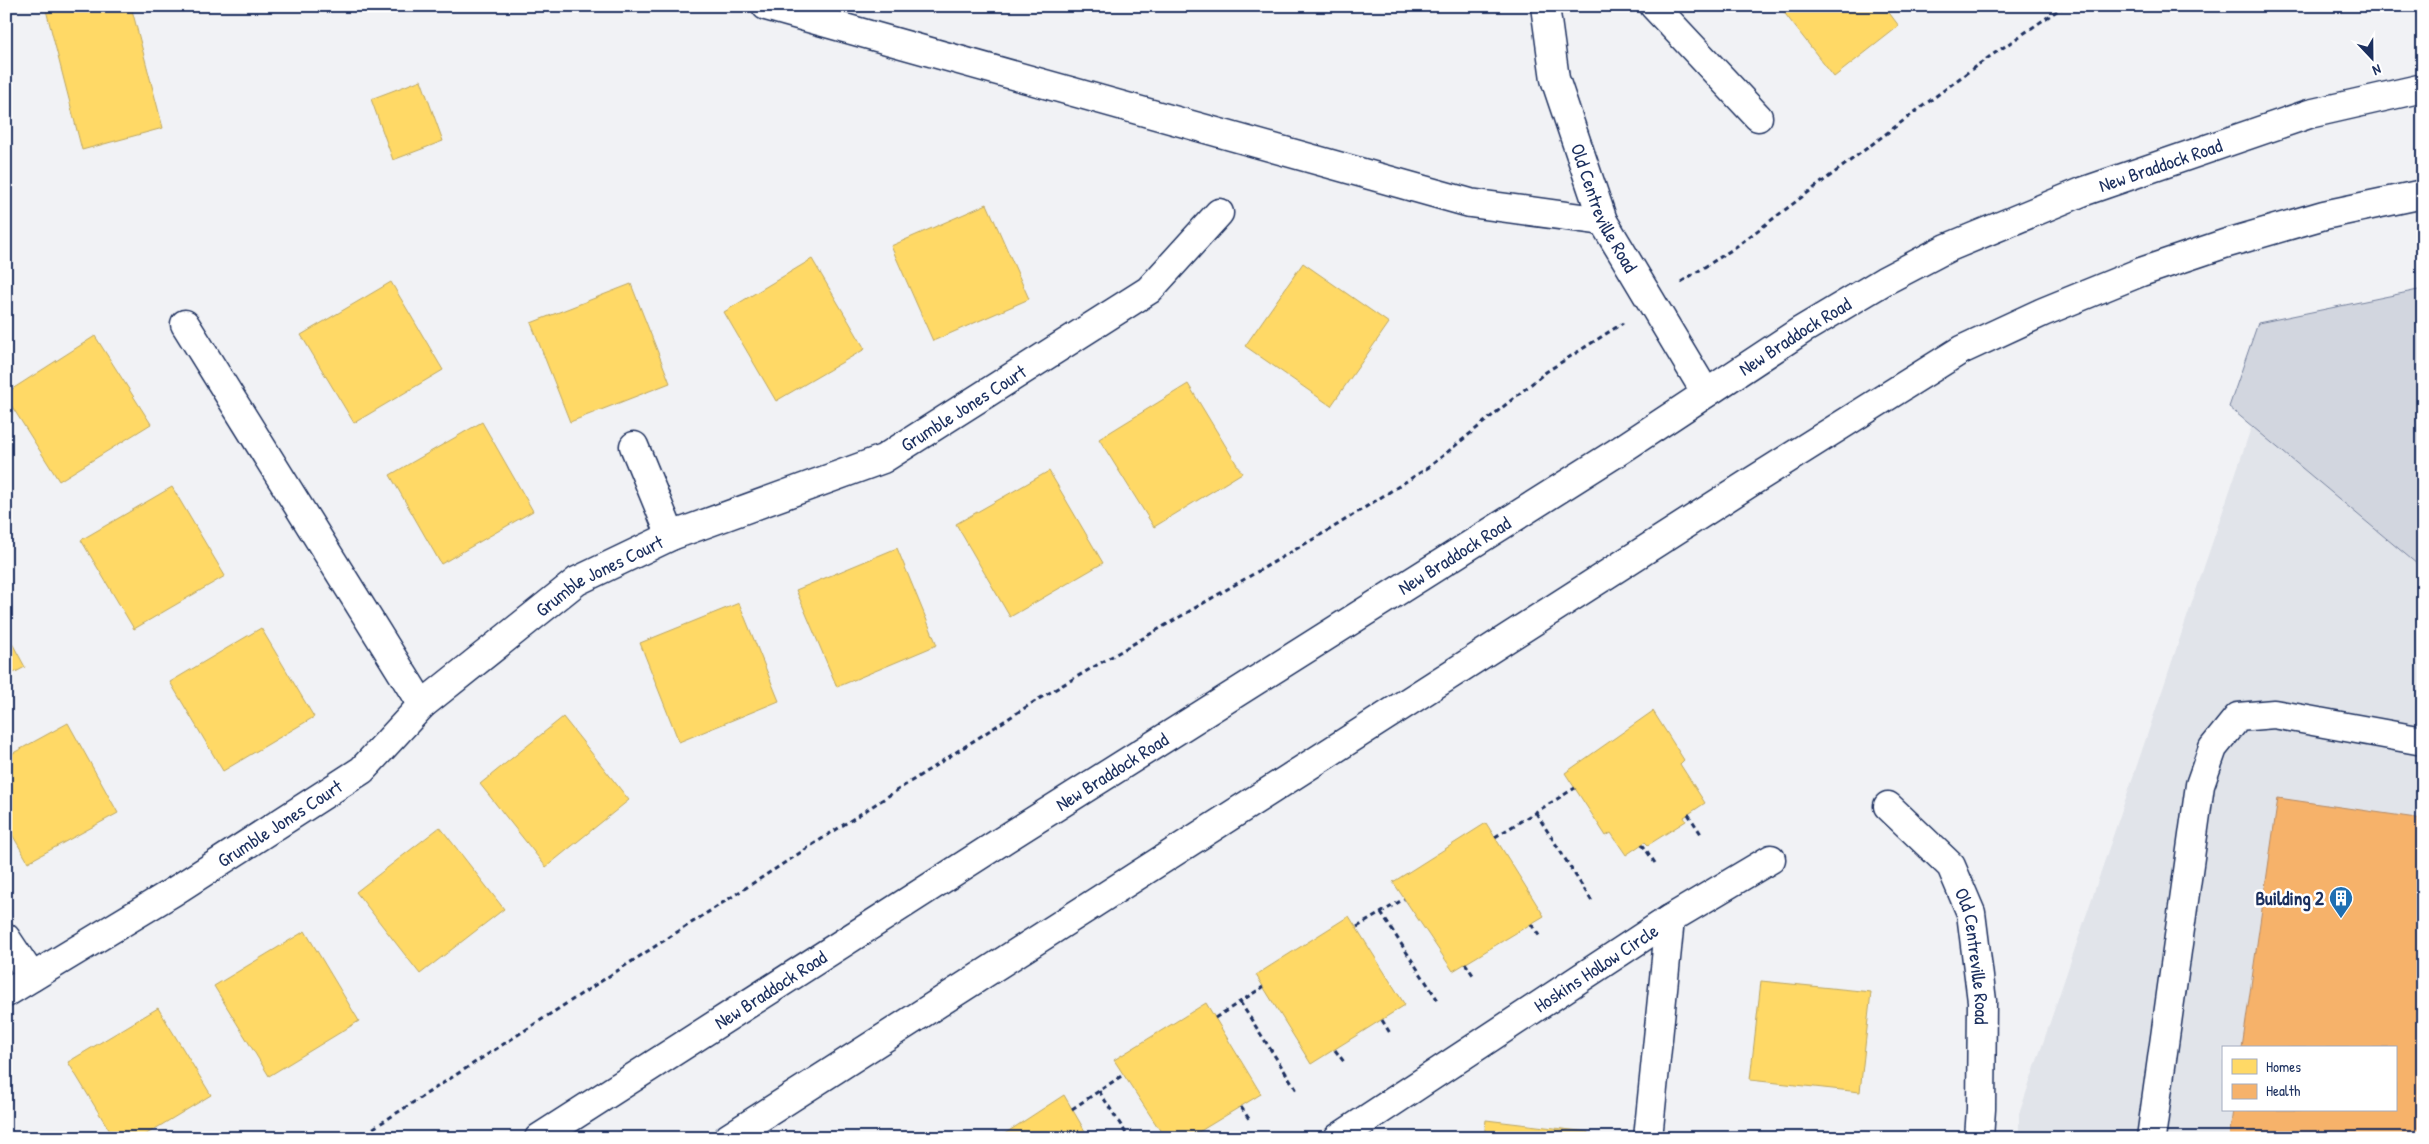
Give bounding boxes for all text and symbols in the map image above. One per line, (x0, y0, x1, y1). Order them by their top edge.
north arrow (2346, 32, 2396, 82)
text: N (2370, 60, 2384, 81)
street label: New Braddock Road (2095, 132, 2226, 198)
street label: Old Centreville Road (1565, 140, 1644, 278)
street label: New Braddock Road (1733, 290, 1856, 381)
street label: Grumble Jones Court (896, 358, 1031, 458)
street label: New Braddock Road (1393, 510, 1516, 601)
street label: Grumble Jones Court (530, 529, 668, 622)
street label: New Braddock Road (1050, 726, 1174, 817)
street label: Grumble Jones Court (212, 773, 347, 873)
street label: Old Centreville Road (1949, 884, 1995, 1025)
place label: Building 2 (2255, 885, 2324, 912)
building icon: Building 2 (2328, 885, 2354, 919)
street label: Hoskins Hollow Circle (1529, 917, 1664, 1018)
street label: New Braddock Road (709, 944, 832, 1035)
legend (2222, 1046, 2396, 1112)
text: Homes (2266, 1056, 2301, 1077)
text: Health (2266, 1080, 2300, 1101)

